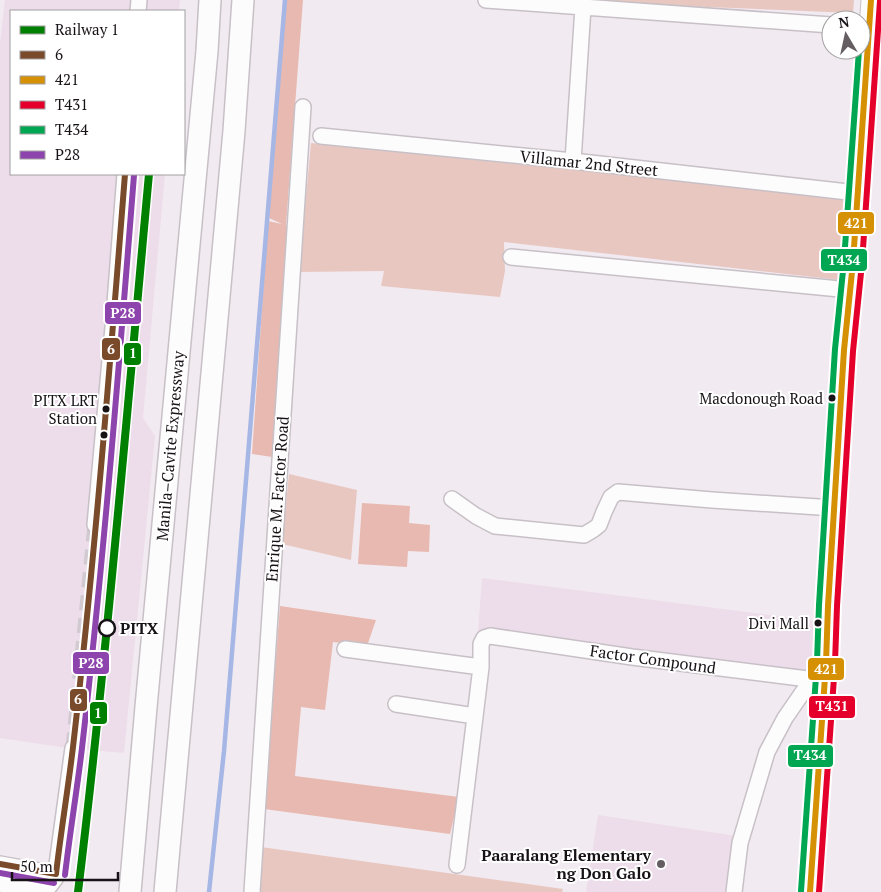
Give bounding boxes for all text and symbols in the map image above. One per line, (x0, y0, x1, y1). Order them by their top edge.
legend (10, 10, 185, 175)
north arrow (821, 10, 871, 60)
text: N (837, 11, 851, 32)
text: Railway 1 (55, 19, 119, 39)
text: 6 (55, 44, 63, 64)
text: 421 (55, 69, 79, 89)
text: T431 (55, 94, 88, 114)
text: T434 (55, 119, 88, 139)
text: P28 (55, 144, 80, 164)
street label: Villamar 2nd Street (519, 145, 659, 181)
line badge: 421 (837, 211, 875, 235)
text: 421 (844, 213, 868, 232)
line badge: T434 (820, 248, 868, 272)
text: T434 (827, 250, 861, 269)
line badge: P28 (104, 301, 142, 325)
text: P28 (111, 303, 135, 322)
line badge: 6 (101, 337, 121, 361)
text: 6 (107, 339, 115, 358)
line badge: 1 (123, 342, 142, 366)
text: 1 (129, 343, 137, 362)
street label: Manila–Cavite Expressway (151, 349, 189, 542)
place label: Macdonough Road (699, 388, 823, 408)
place label: PITX LRT Station (33, 390, 97, 428)
marker: Macdonough Road (827, 393, 837, 403)
marker: PITX LRT Station (101, 404, 111, 414)
street label: Enrique M. Factor Road (260, 415, 294, 583)
unlabelled marker (99, 430, 109, 440)
place label: Divi Mall (748, 613, 809, 633)
place label: PITX (120, 617, 159, 639)
marker: Divi Mall (813, 618, 823, 628)
marker: PITX (98, 619, 116, 637)
street label: Factor Compound (589, 639, 718, 679)
line badge: P28 (72, 651, 110, 675)
text: P28 (79, 653, 103, 672)
line badge: 421 (807, 657, 845, 681)
text: 421 (814, 659, 838, 678)
line badge: 6 (69, 688, 88, 712)
text: 6 (74, 689, 82, 708)
line badge: T431 (808, 695, 856, 719)
text: T431 (815, 696, 849, 715)
line badge: 1 (89, 701, 108, 725)
text: 1 (94, 703, 102, 722)
line badge: T434 (787, 744, 834, 768)
text: T434 (793, 745, 827, 764)
place label: Paaralang Elementary ng Don Galo (481, 844, 652, 884)
scale bar (12, 850, 119, 882)
text: 50 m (20, 856, 53, 876)
marker: Paaralang Elementary ng Don Galo (655, 858, 667, 870)

